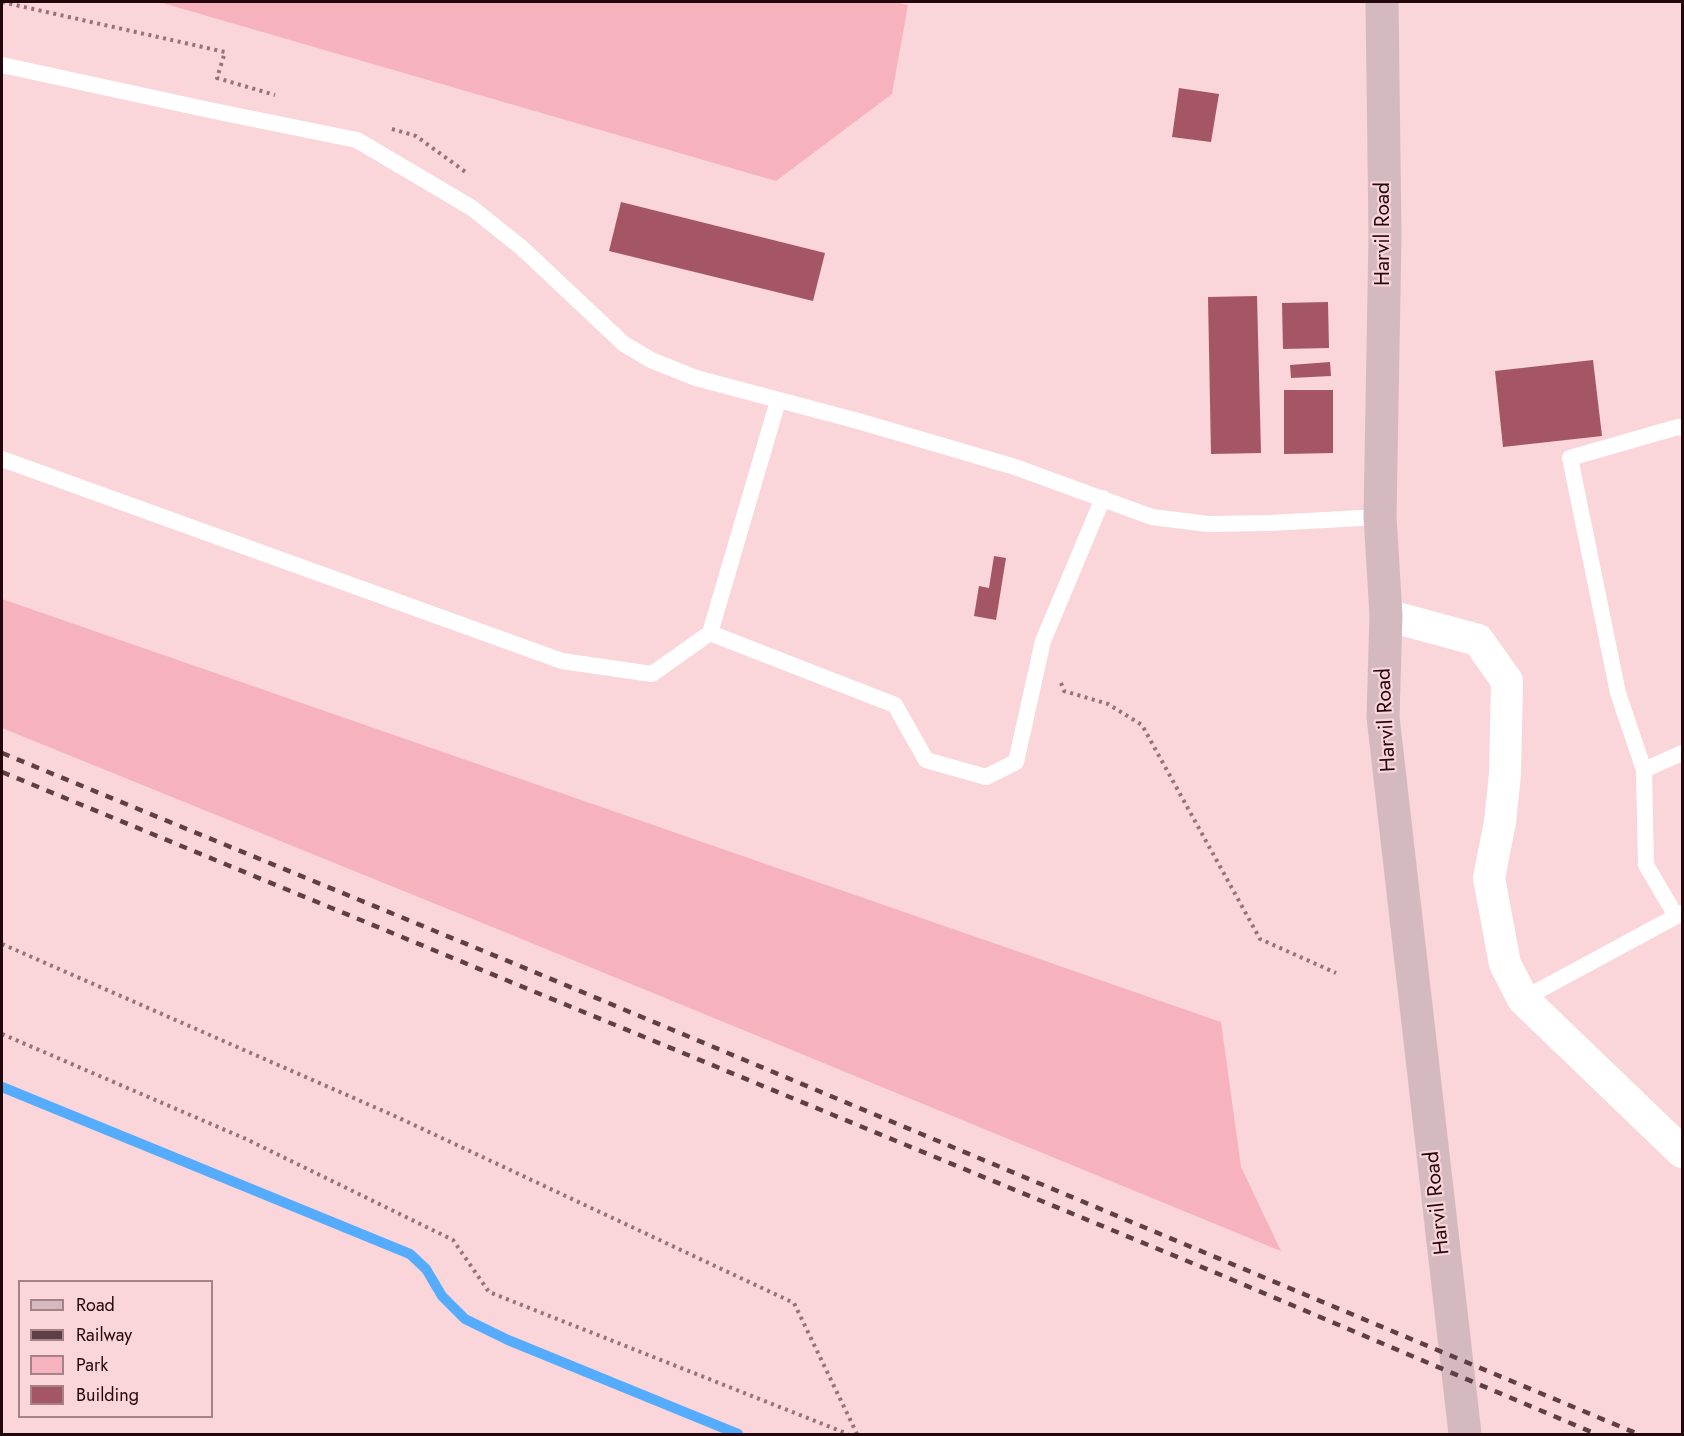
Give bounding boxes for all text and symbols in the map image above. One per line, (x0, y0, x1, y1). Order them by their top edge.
street label: Harvil Road (1371, 182, 1397, 286)
street label: Harvil Road (1372, 667, 1402, 773)
street label: Harvil Road (1420, 1150, 1456, 1256)
legend (18, 1280, 213, 1418)
text: Road (76, 1292, 115, 1318)
text: Railway (76, 1322, 132, 1348)
text: Park (76, 1352, 108, 1378)
text: Building (76, 1382, 139, 1408)

